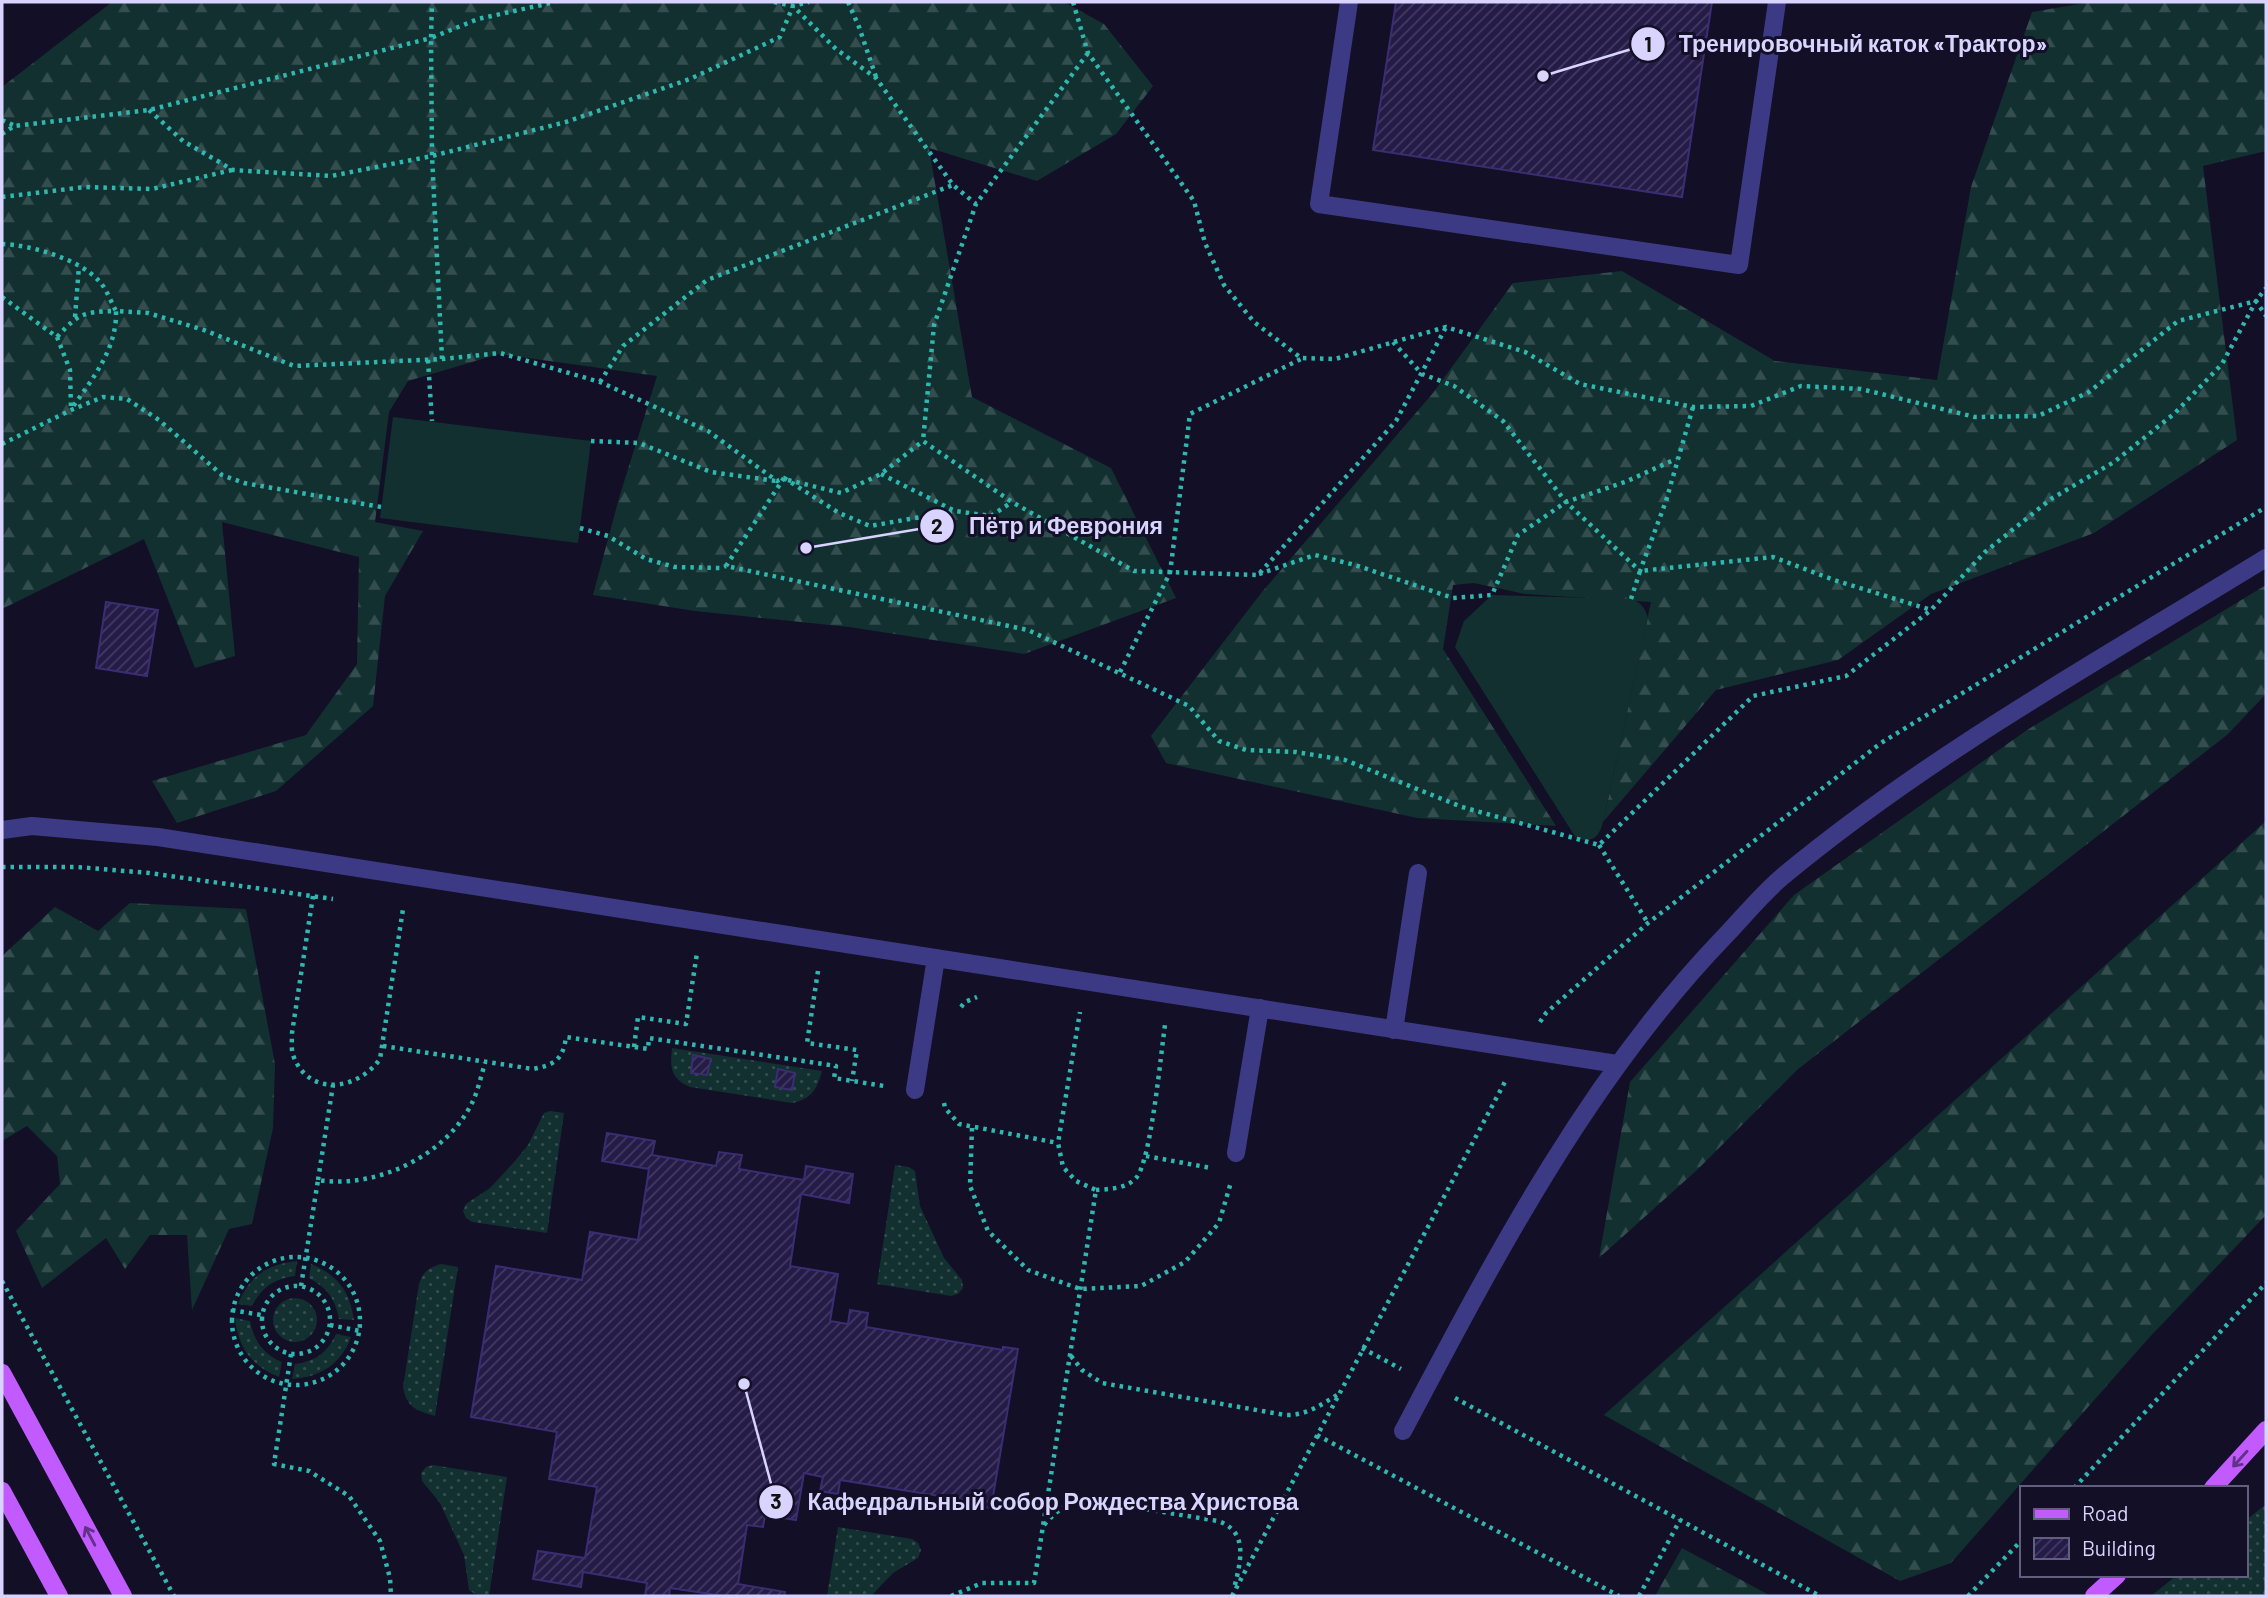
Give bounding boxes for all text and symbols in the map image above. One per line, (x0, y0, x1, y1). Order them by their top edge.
callout: Тренировочный каток «Трактор» (1630, 22, 2062, 66)
text: Тренировочный каток «Трактор» (1679, 29, 2047, 57)
text: 1 (1644, 31, 1652, 56)
callout: Пётр и Феврония (920, 504, 1177, 548)
text: Пётр и Феврония (969, 511, 1163, 539)
text: 2 (931, 513, 943, 538)
one-way arrow (2232, 1450, 2248, 1468)
callout: Кафедральный собор Рождества Христова (758, 1480, 1312, 1524)
legend (2020, 1486, 2247, 1577)
text: Кафедральный собор Рождества Христова (807, 1487, 1299, 1515)
text: 3 (770, 1488, 782, 1513)
text: Road (2082, 1500, 2128, 1525)
one-way arrow (83, 1526, 97, 1547)
text: Building (2082, 1535, 2156, 1560)

